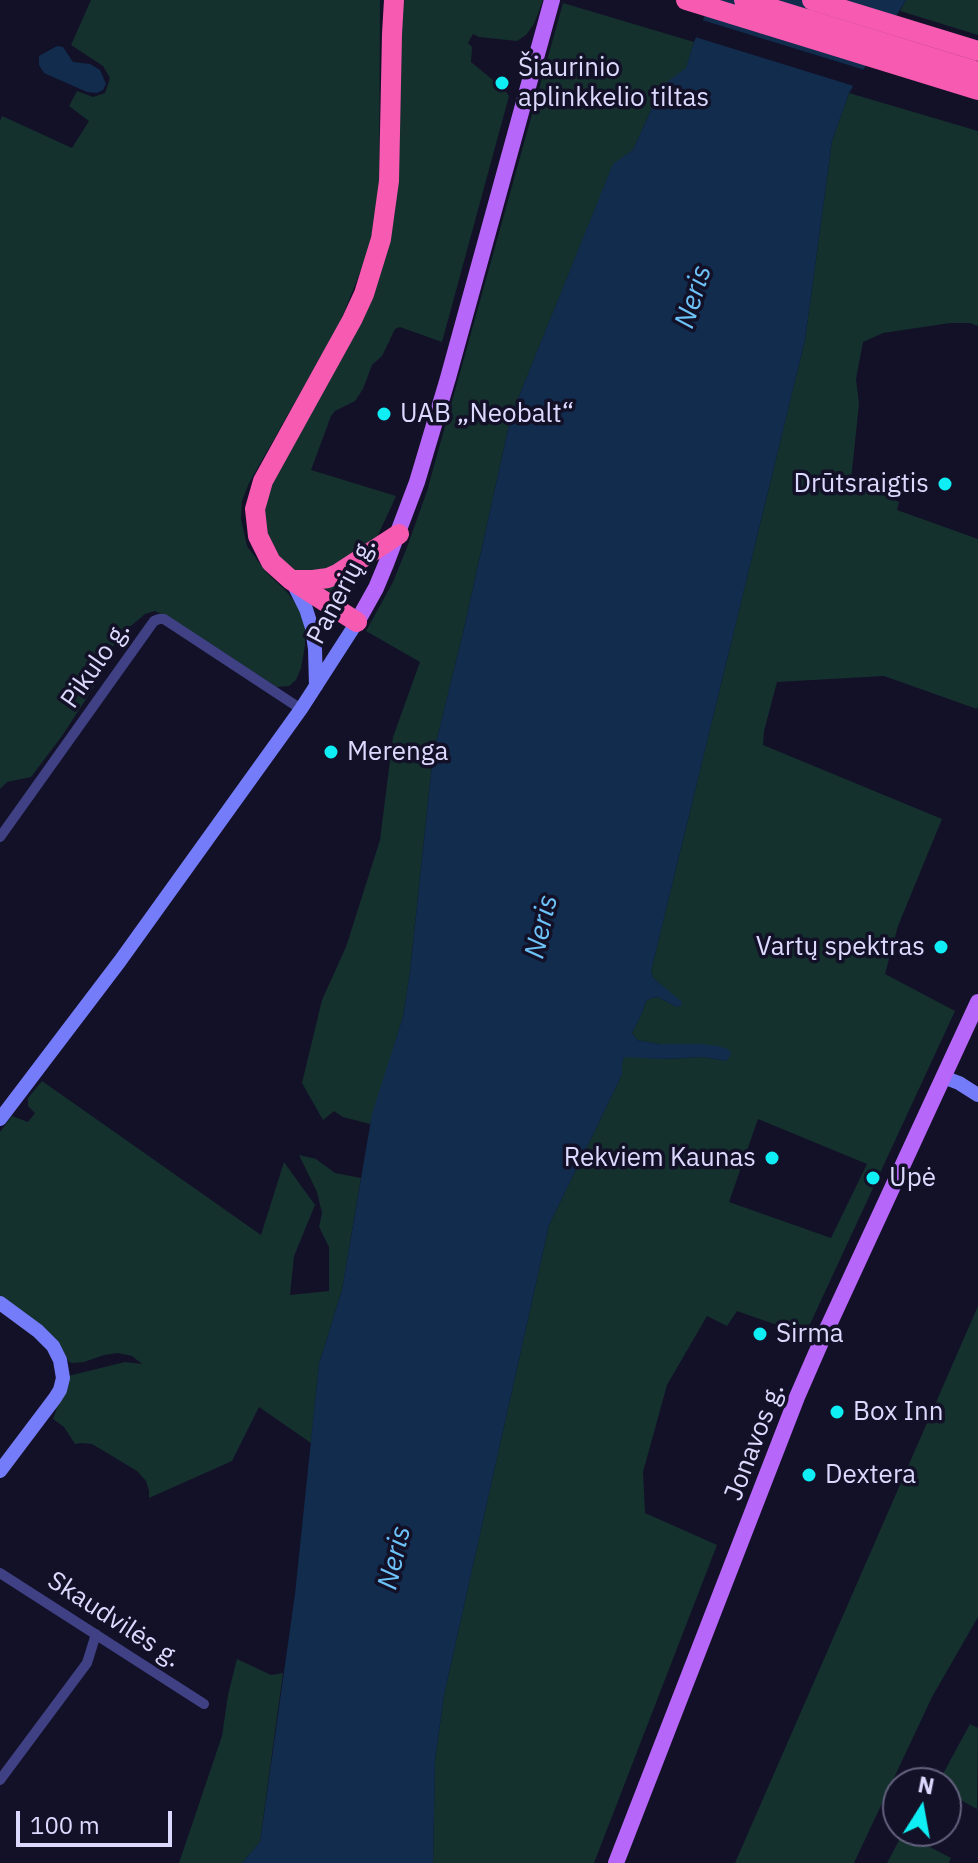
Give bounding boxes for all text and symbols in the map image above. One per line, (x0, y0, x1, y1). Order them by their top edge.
place label: Šiaurinio aplinkkelio tiltas (518, 52, 709, 114)
marker: Šiaurinio aplinkkelio tiltas (493, 74, 511, 92)
water label: Neris (669, 261, 719, 333)
place label: UAB „Neobalt“ (400, 398, 574, 430)
marker: UAB „Neobalt“ (375, 405, 393, 423)
place label: Drūtsraigtis (794, 468, 929, 500)
marker: Drūtsraigtis (936, 475, 954, 493)
street label: Panerių g. (301, 532, 383, 650)
street label: Pikulo g. (55, 615, 137, 715)
place label: Merenga (347, 736, 448, 768)
marker: Merenga (322, 743, 340, 761)
water label: Neris (518, 892, 566, 962)
place label: Vartų spektras (756, 931, 925, 963)
marker: Vartų spektras (932, 938, 950, 956)
place label: Rekviem Kaunas (564, 1142, 756, 1174)
marker: Rekviem Kaunas (763, 1149, 781, 1167)
place label: Upė (889, 1162, 936, 1194)
marker: Upė (864, 1169, 882, 1187)
place label: Sirma (776, 1318, 844, 1350)
marker: Sirma (751, 1325, 769, 1343)
street label: Jonavos g. (718, 1379, 792, 1505)
place label: Box Inn (853, 1396, 943, 1428)
marker: Box Inn (828, 1403, 846, 1421)
place label: Dextera (825, 1459, 916, 1491)
marker: Dextera (800, 1466, 818, 1484)
water label: Neris (371, 1523, 419, 1593)
street label: Skaudvilės g. (41, 1565, 187, 1675)
north arrow (882, 1767, 962, 1847)
text: N (916, 1769, 937, 1801)
scale bar (20, 1795, 176, 1845)
text: 100 m (30, 1809, 100, 1841)

